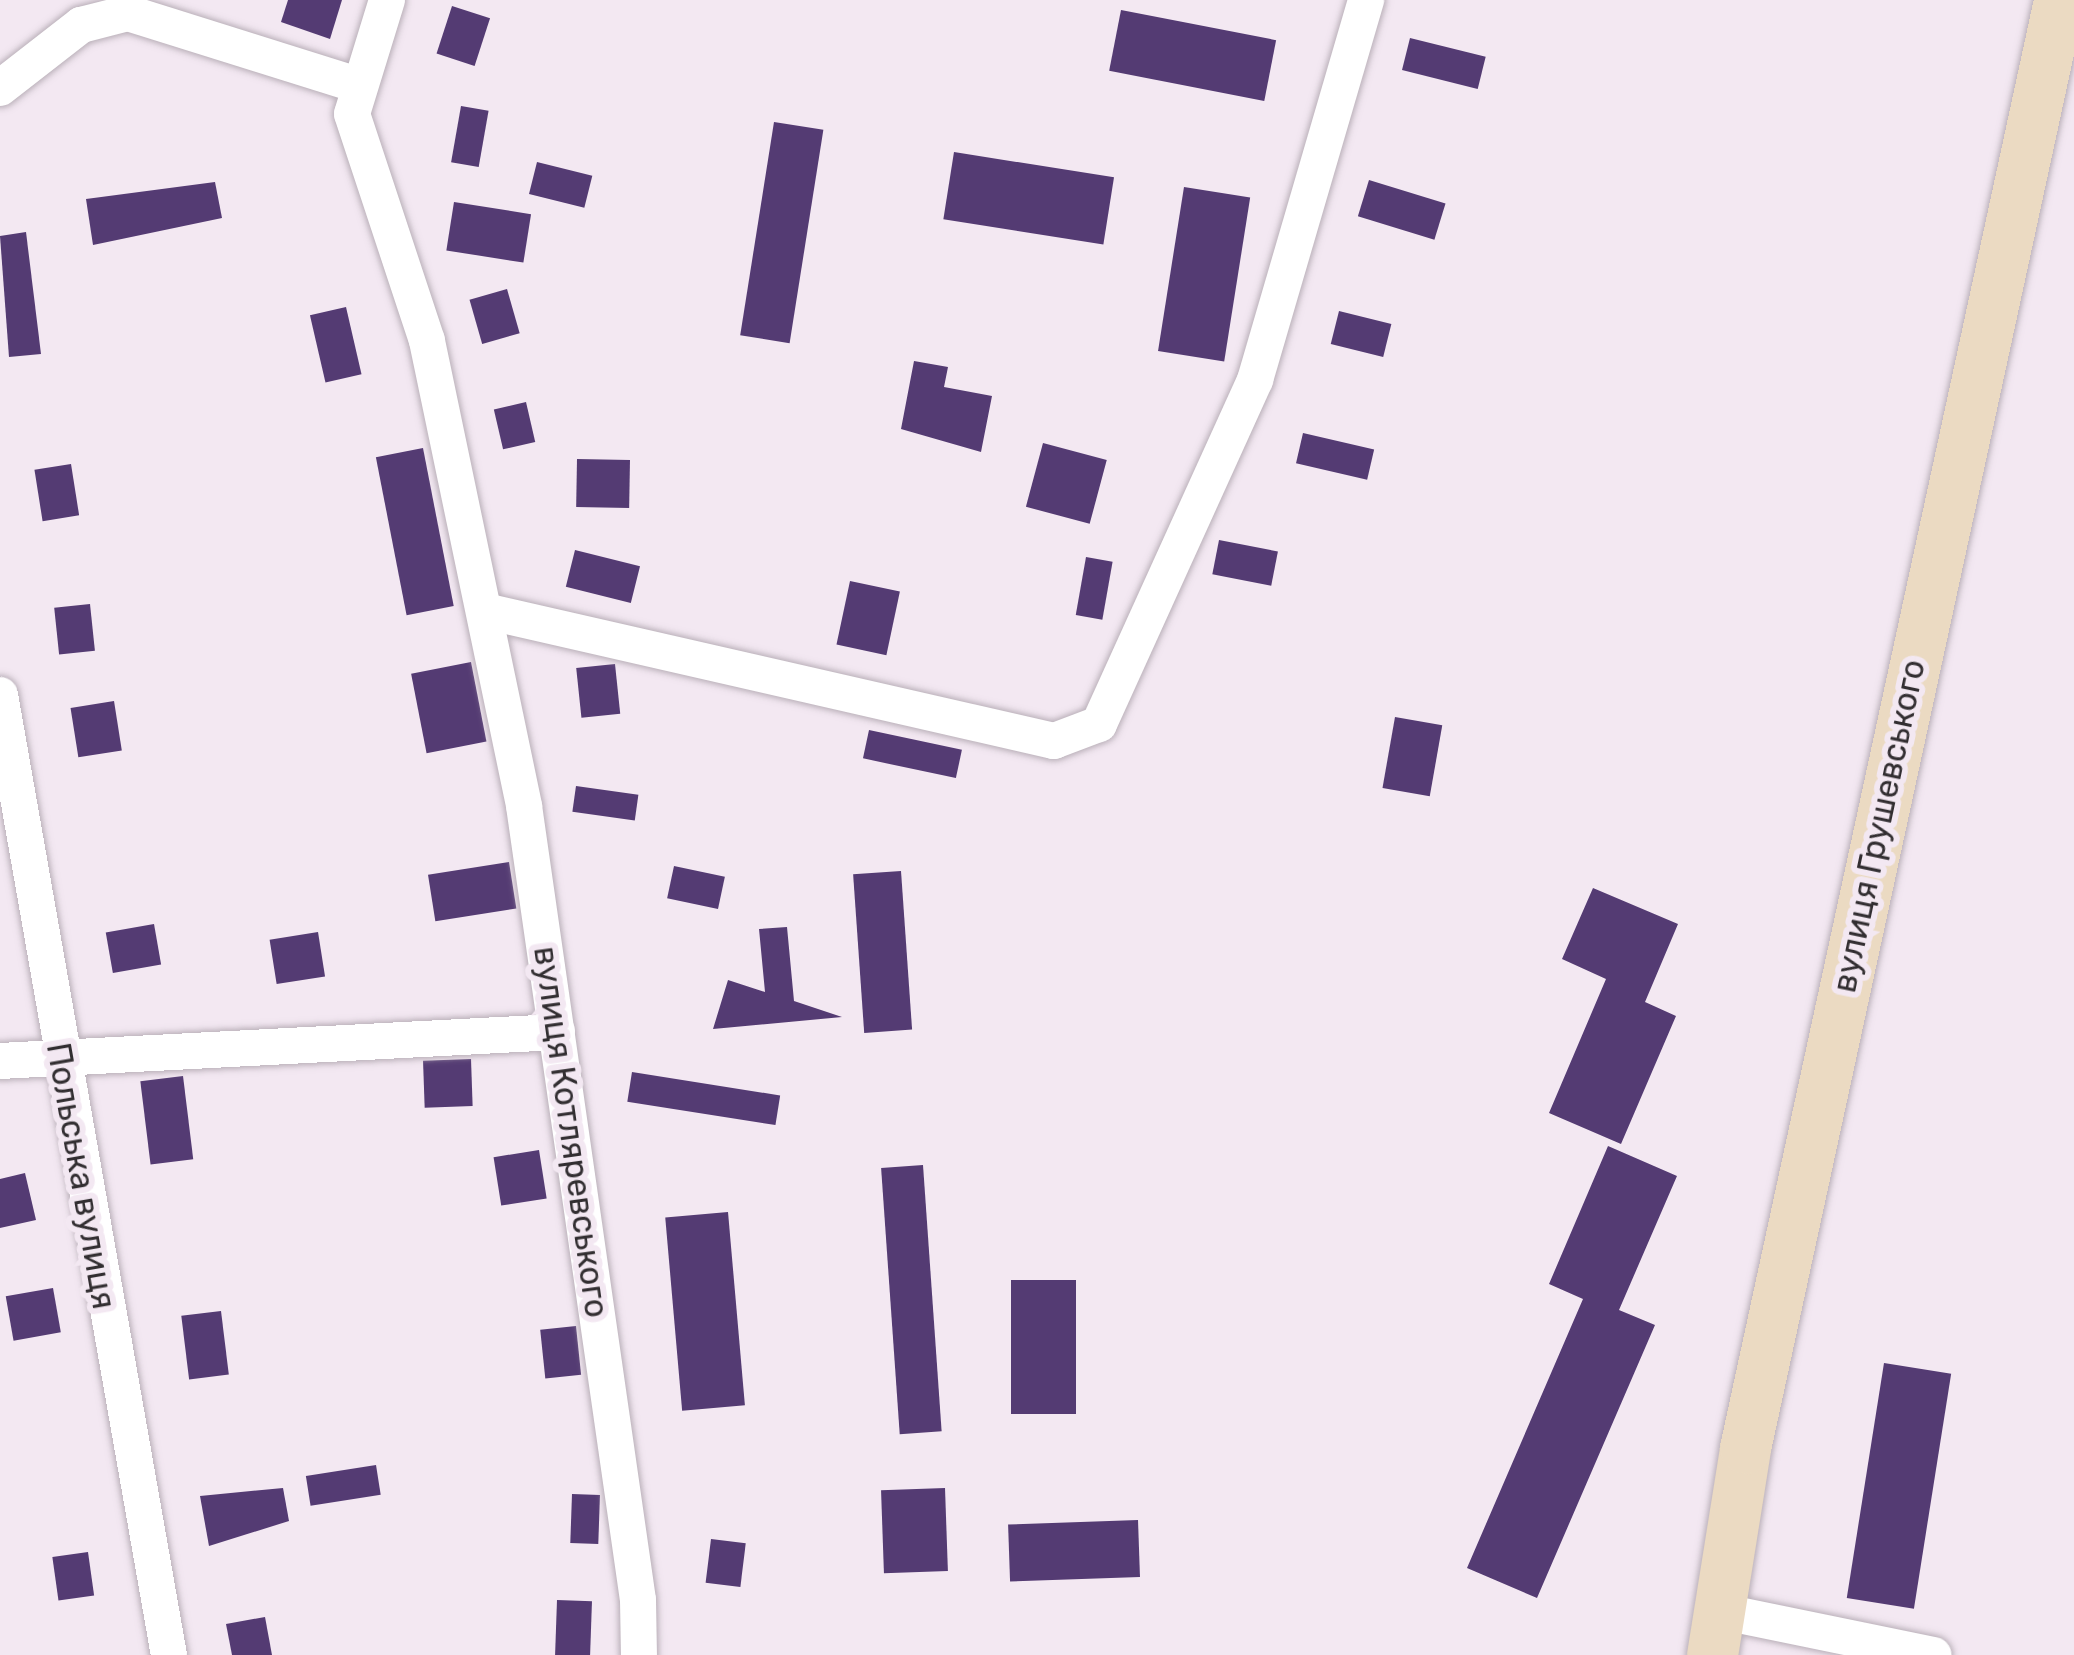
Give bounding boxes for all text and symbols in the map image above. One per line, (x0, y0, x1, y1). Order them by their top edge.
street label: вулиця Грушевського (1824, 656, 1934, 996)
street label: вулиця Котляревського (525, 944, 617, 1320)
street label: Польська вулиця (38, 1040, 124, 1312)

